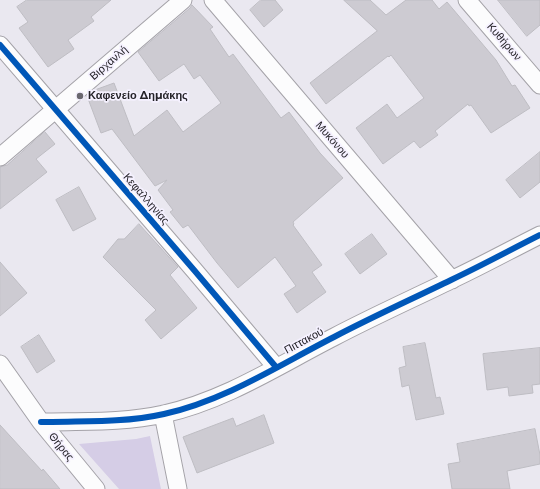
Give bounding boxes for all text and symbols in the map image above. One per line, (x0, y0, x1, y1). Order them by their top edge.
street label: Κυθήρων (484, 20, 524, 64)
street label: Βιρχανλή (87, 43, 131, 83)
place label: Καφενείο Δημάκης (88, 89, 188, 103)
marker: Καφενείο Δημάκης (75, 91, 85, 101)
street label: Μυκόνου (312, 119, 352, 161)
street label: Κεφαλληνίας (120, 171, 172, 227)
street label: Πιττακού (282, 325, 326, 357)
street label: Θήρας (46, 430, 76, 464)

